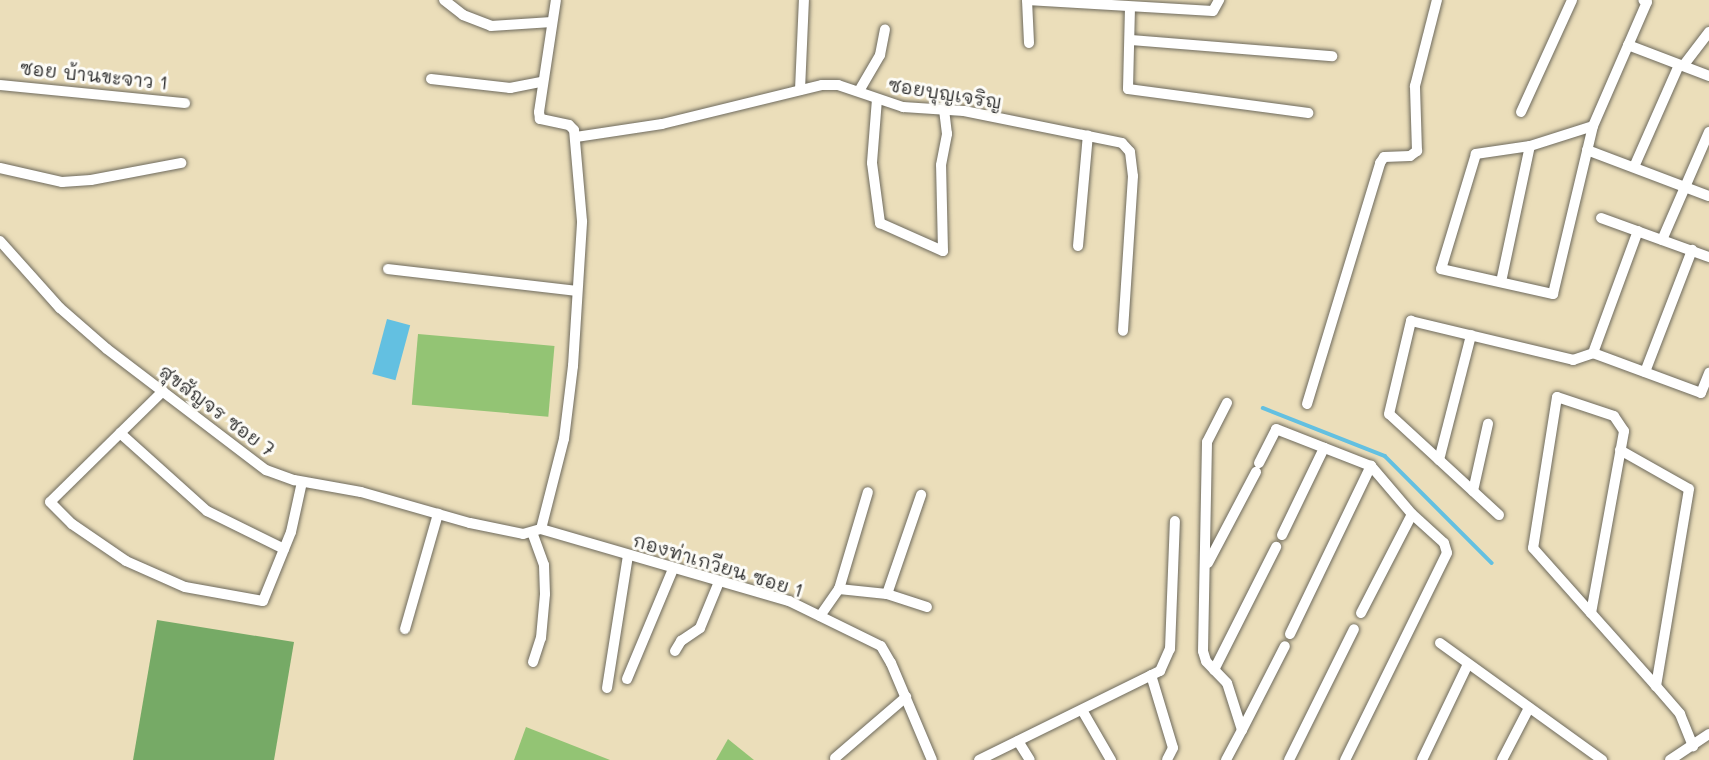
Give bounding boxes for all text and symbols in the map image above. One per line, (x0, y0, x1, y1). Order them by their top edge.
street label: ซอย บ้านขะจาว 1 (19, 56, 169, 94)
street label: ซอยบุญเจริญ (887, 73, 1003, 113)
street label: สุขสัญจร ซอย 7 (155, 359, 279, 461)
street label: กองท่าเกวียน ซอย 1 (630, 528, 806, 602)

